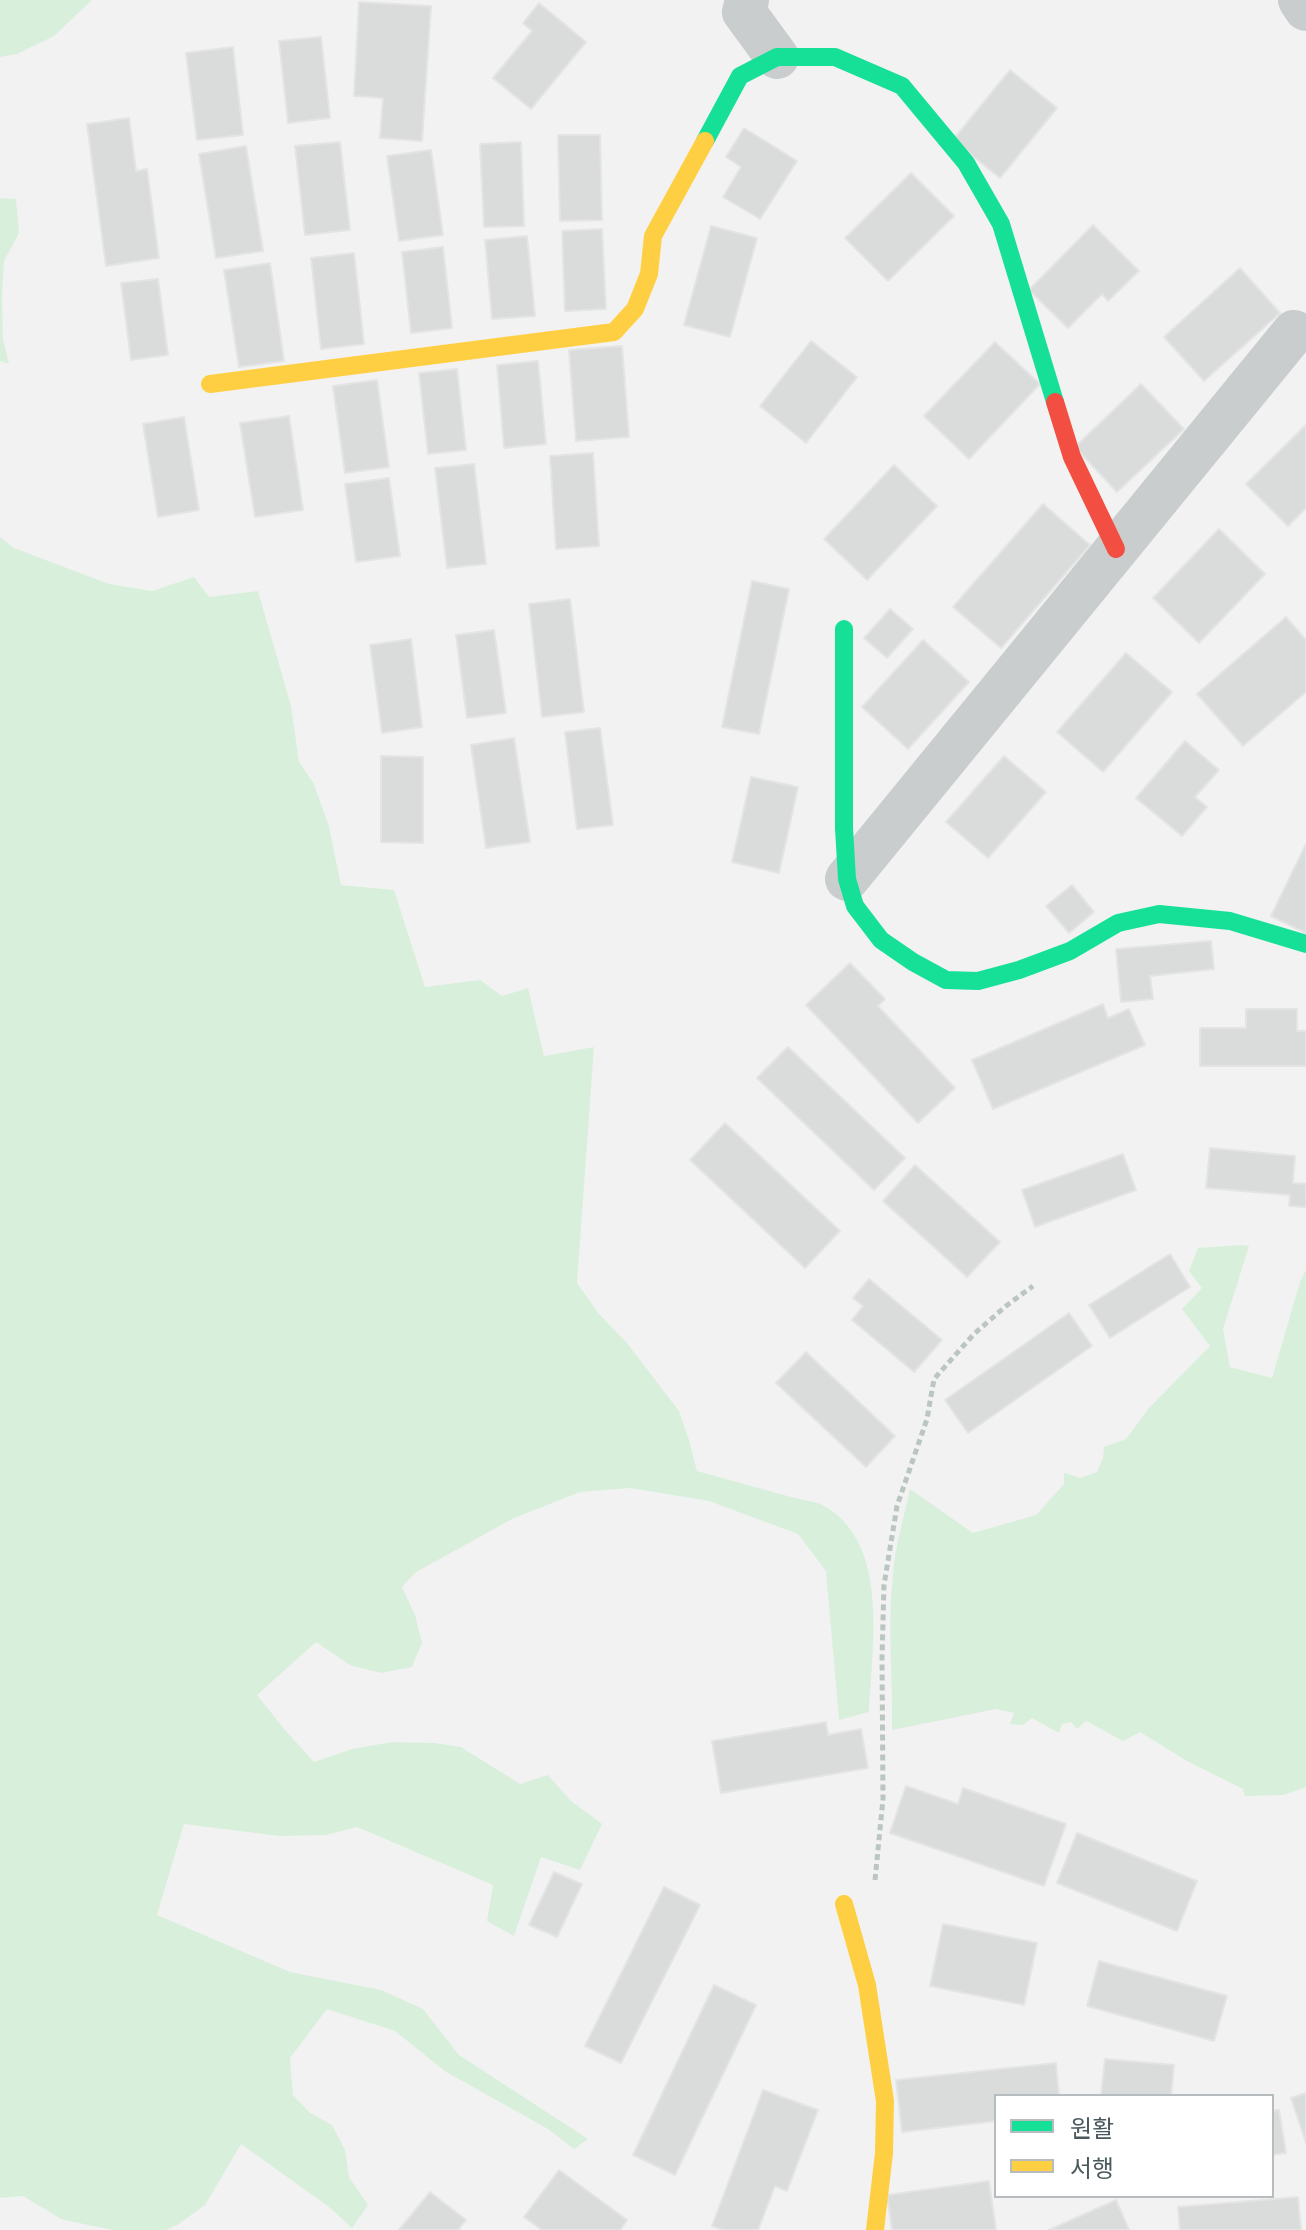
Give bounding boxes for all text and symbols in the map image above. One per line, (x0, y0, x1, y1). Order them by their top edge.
legend (994, 2094, 1274, 2198)
text: 원활 (1070, 2114, 1114, 2143)
text: 서행 (1070, 2154, 1114, 2183)

